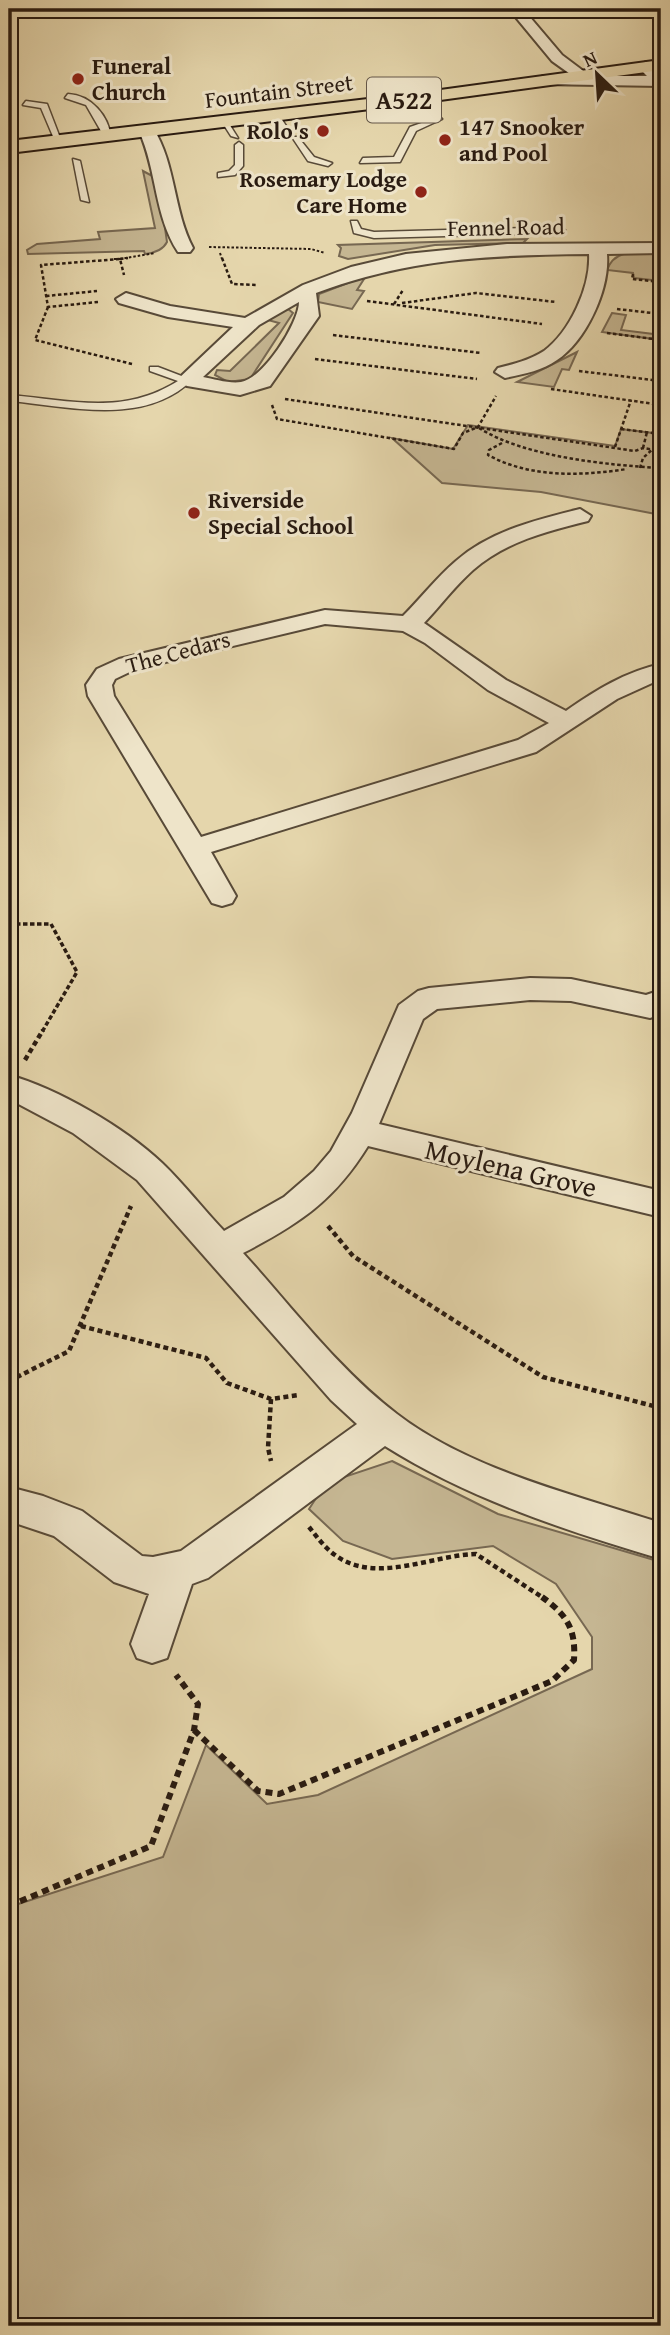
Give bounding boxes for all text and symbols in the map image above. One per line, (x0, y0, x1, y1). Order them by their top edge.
north arrow (562, 38, 632, 108)
text: N (578, 43, 602, 74)
place label: Funeral Church (92, 49, 171, 108)
street label: Fountain Street (203, 65, 355, 116)
marker: Funeral Church (70, 71, 86, 87)
road number: A522 (367, 78, 441, 122)
place label: 147 Snooker and Pool (459, 110, 585, 169)
place label: Rolo's (247, 114, 309, 147)
marker: Rolo's (315, 123, 331, 139)
marker: 147 Snooker and Pool (437, 132, 453, 148)
place label: Rosemary Lodge Care Home (240, 162, 407, 221)
marker: Rosemary Lodge Care Home (413, 184, 429, 200)
street label: Fennel Road (447, 209, 566, 244)
place label: Riverside Special School (208, 483, 354, 542)
marker: Riverside Special School (186, 505, 202, 521)
street label: The Cedars (122, 622, 234, 681)
street label: Moylena Grove (421, 1128, 601, 1207)

